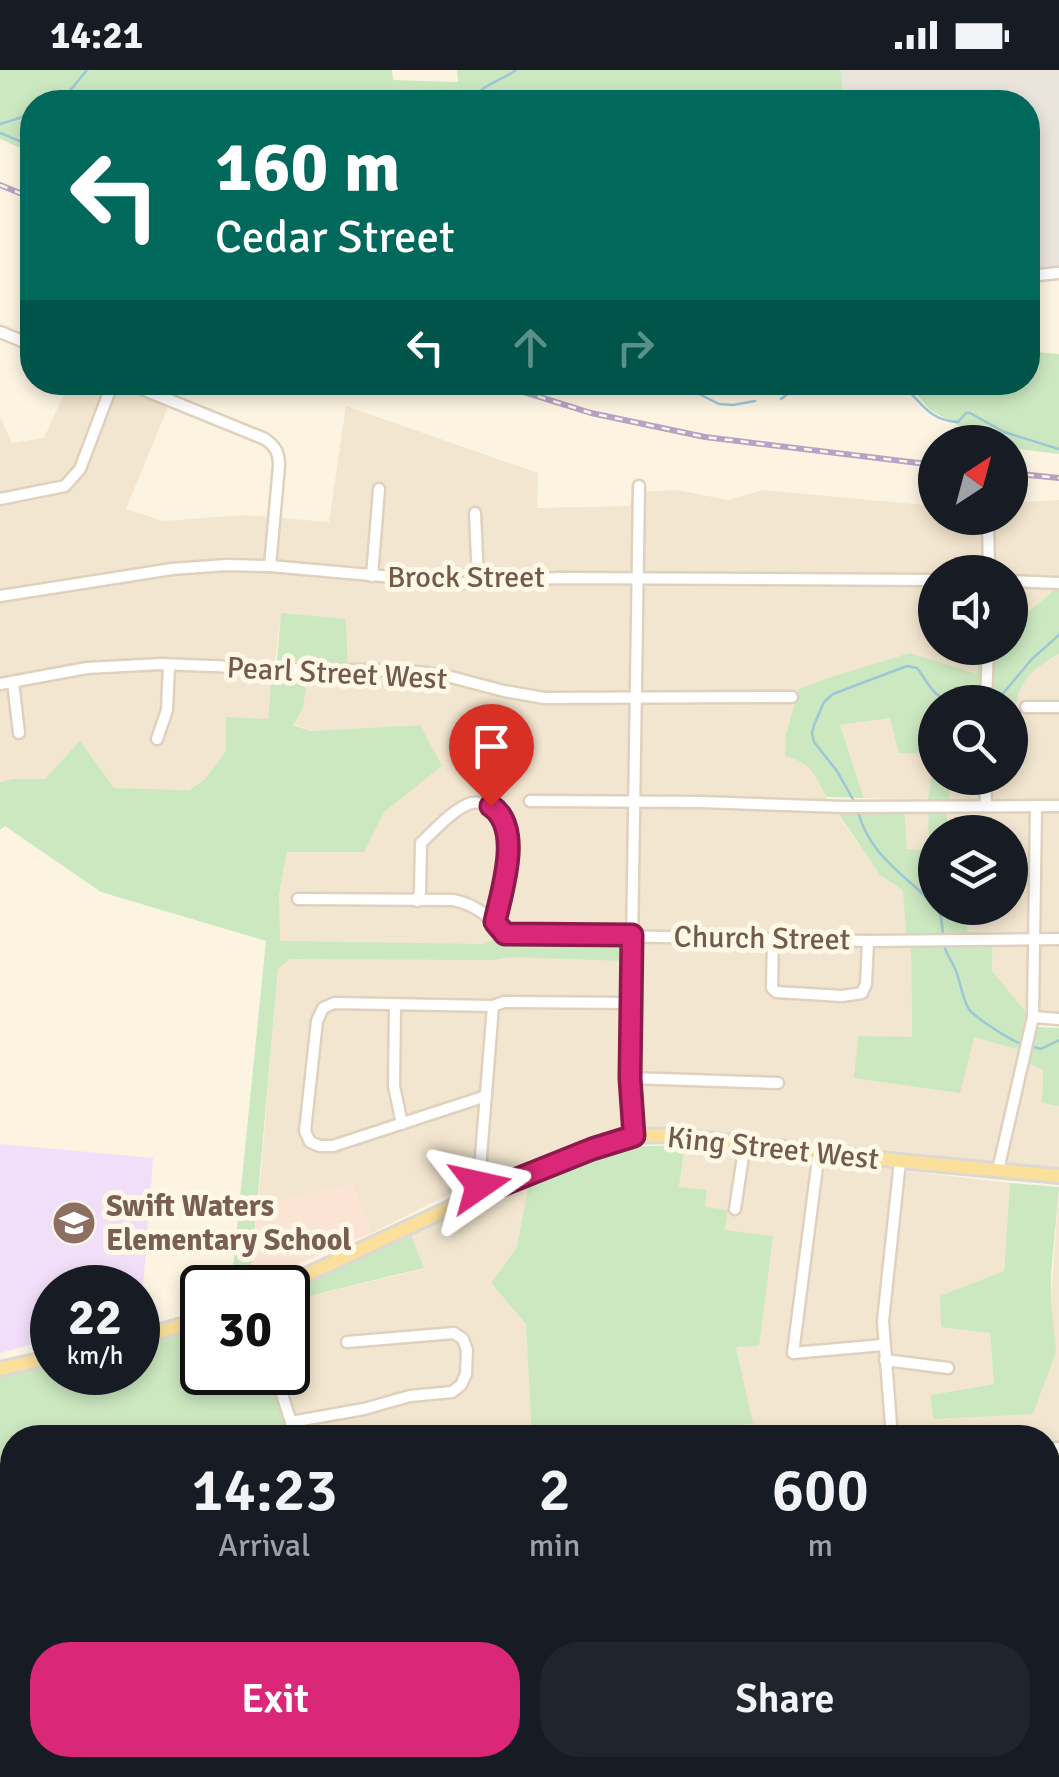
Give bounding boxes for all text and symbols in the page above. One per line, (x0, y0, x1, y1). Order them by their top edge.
text: 14:21 (50, 12, 143, 59)
text: 160 m (215, 124, 400, 210)
icon: left (50, 130, 180, 260)
text: Cedar Street (215, 210, 455, 265)
icon: left (398, 320, 453, 375)
icon: ahead (503, 320, 558, 375)
icon: right (608, 320, 663, 375)
north arrow (918, 425, 1028, 535)
map controls (918, 425, 1028, 925)
button: sound (918, 555, 1028, 665)
street label: Brock Street (387, 559, 545, 596)
street label: Pearl Street West (226, 649, 448, 698)
button: search (918, 685, 1028, 795)
pin (449, 704, 534, 807)
icon: arrive (464, 719, 519, 774)
button: layers (918, 815, 1028, 925)
street label: Church Street (673, 918, 851, 959)
street label: King Street West (665, 1119, 881, 1178)
position arrow (428, 1133, 532, 1237)
place label: Swift Waters Elementary School (106, 1188, 352, 1259)
school or university icon: Swift Waters Elementary School (51, 1200, 97, 1246)
speed limit sign: 30 (180, 1265, 310, 1395)
text: 22 (68, 1287, 122, 1349)
text: km/h (67, 1340, 123, 1371)
text: 14:23 (191, 1454, 338, 1528)
text: 2 (538, 1454, 571, 1528)
text: 600 (772, 1454, 869, 1528)
text: Arrival (218, 1526, 311, 1565)
text: min (529, 1526, 580, 1565)
text: m (807, 1526, 833, 1565)
button: Exit (30, 1642, 520, 1757)
button: Share (540, 1642, 1030, 1757)

